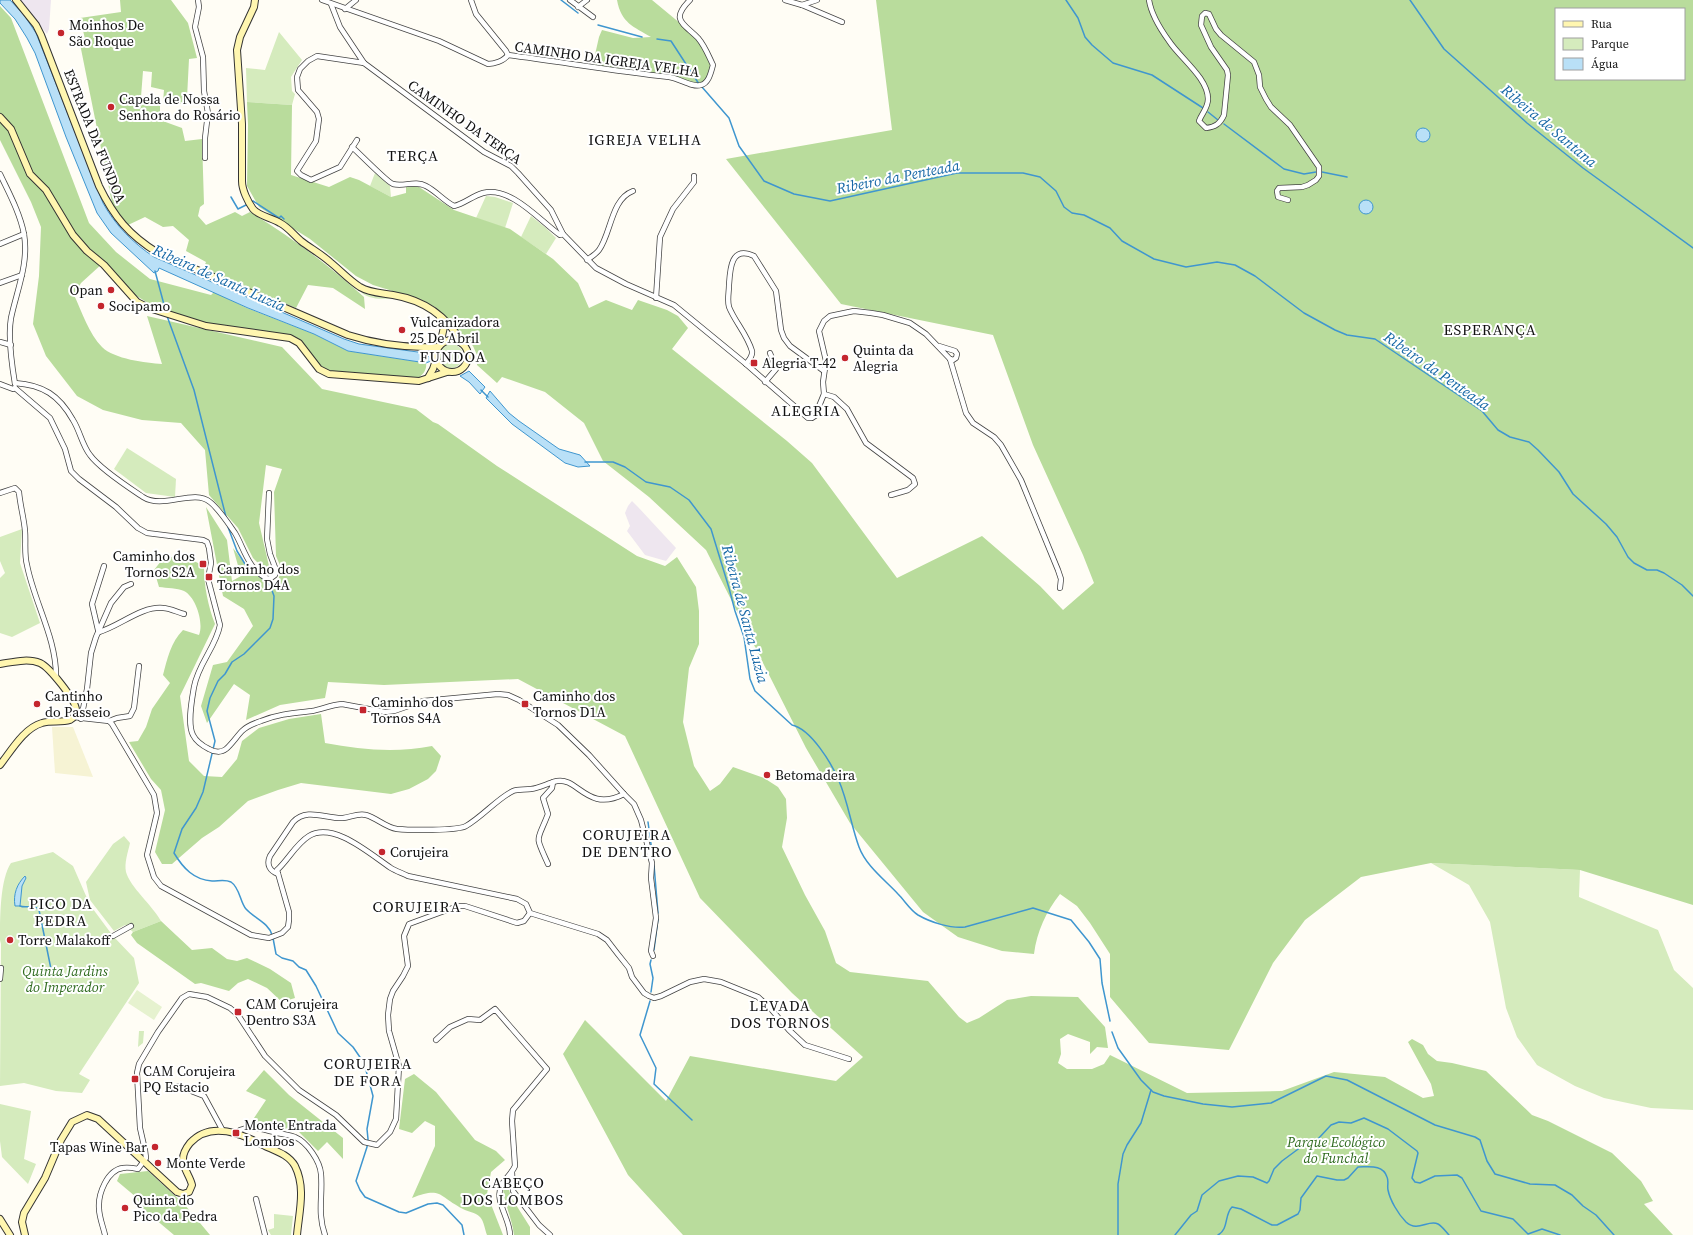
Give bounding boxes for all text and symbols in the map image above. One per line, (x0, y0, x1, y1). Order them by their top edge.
legend (1555, 8, 1685, 80)
place label: Moinhos De São Roque (69, 15, 144, 51)
text: Rua (1591, 16, 1613, 32)
marker: Moinhos De São Roque (56, 28, 66, 38)
street label: CAMINHO DA IGREJA VELHA (513, 36, 701, 82)
text: Parque (1591, 36, 1629, 52)
text: Água (1591, 56, 1619, 72)
street label: ESTRADA DA FUNDOA (59, 66, 131, 207)
street label: CAMINHO DA TERÇA (405, 76, 525, 168)
water label: Ribeira de Santana (1496, 79, 1602, 172)
place label: Capela de Nossa Senhora do Rosário (119, 89, 241, 125)
marker: Capela de Nossa Senhora do Rosário (106, 102, 116, 112)
district label: IGREJA VELHA (588, 129, 702, 150)
district label: TERÇA (387, 147, 439, 165)
water label: Ribeiro da Penteada (833, 154, 962, 199)
water label: Ribeira de Santa Luzia (149, 239, 289, 316)
place label: Opan (69, 280, 104, 300)
marker: Opan (106, 285, 116, 295)
place label: Socipamo (109, 296, 171, 316)
marker: Socipamo (96, 301, 106, 311)
place label: Vulcanizadora 25 De Abril (410, 312, 500, 348)
district label: ESPERANÇA (1443, 319, 1537, 340)
marker: Vulcanizadora 25 De Abril (397, 325, 407, 335)
water label: Ribeiro da Penteada (1379, 325, 1495, 415)
place label: Quinta da Alegria (853, 340, 914, 376)
district label: FUNDOA (419, 346, 487, 367)
place label: Alegria T-42 (762, 353, 836, 373)
marker: Quinta da Alegria (840, 353, 850, 363)
marker: Alegria T-42 (749, 358, 759, 368)
district label: ALEGRIA (771, 400, 841, 421)
water label: Ribeira de Santa Luzia (717, 541, 774, 686)
place label: Caminho dos Tornos S2A (113, 546, 196, 582)
marker: Caminho dos Tornos S2A (198, 559, 208, 569)
place label: Caminho dos Tornos D4A (217, 559, 299, 595)
marker: Caminho dos Tornos D4A (204, 572, 214, 582)
place label: Cantinho do Passeio (45, 686, 111, 722)
place label: Caminho dos Tornos D1A (533, 686, 615, 722)
place label: Caminho dos Tornos S4A (371, 692, 453, 728)
marker: Cantinho do Passeio (32, 699, 42, 709)
marker: Caminho dos Tornos D1A (520, 699, 530, 709)
marker: Caminho dos Tornos S4A (358, 705, 368, 715)
place label: Betomadeira (775, 765, 856, 785)
marker: Betomadeira (762, 770, 772, 780)
district label: CORUJEIRA DE DENTRO (581, 824, 673, 862)
place label: Corujeira (390, 842, 449, 862)
marker: Corujeira (377, 847, 387, 857)
district label: PICO DA PEDRA (29, 893, 93, 931)
district label: CORUJEIRA (373, 896, 461, 917)
place label: Torre Malakoff (18, 930, 112, 950)
marker: Torre Malakoff (5, 935, 15, 945)
park label: Quinta Jardins do Imperador (22, 961, 109, 997)
place label: CAM Corujeira Dentro S3A (246, 994, 339, 1030)
district label: LEVADA DOS TORNOS (730, 995, 830, 1033)
marker: CAM Corujeira Dentro S3A (233, 1007, 243, 1017)
district label: CORUJEIRA DE FORA (324, 1053, 412, 1091)
place label: CAM Corujeira PQ Estacio (143, 1061, 236, 1097)
marker: CAM Corujeira PQ Estacio (130, 1074, 140, 1084)
place label: Monte Entrada Lombos (244, 1115, 337, 1151)
marker: Monte Entrada Lombos (231, 1128, 241, 1138)
park label: Parque Ecológico do Funchal (1286, 1132, 1385, 1168)
place label: Tapas Wine Bar (50, 1137, 147, 1157)
marker: Tapas Wine Bar (150, 1142, 160, 1152)
place label: Monte Verde (166, 1153, 245, 1173)
marker: Monte Verde (153, 1158, 163, 1168)
district label: CABEÇO DOS LOMBOS (462, 1172, 564, 1210)
place label: Quinta do Pico da Pedra (133, 1190, 218, 1226)
marker: Quinta do Pico da Pedra (120, 1203, 130, 1213)

